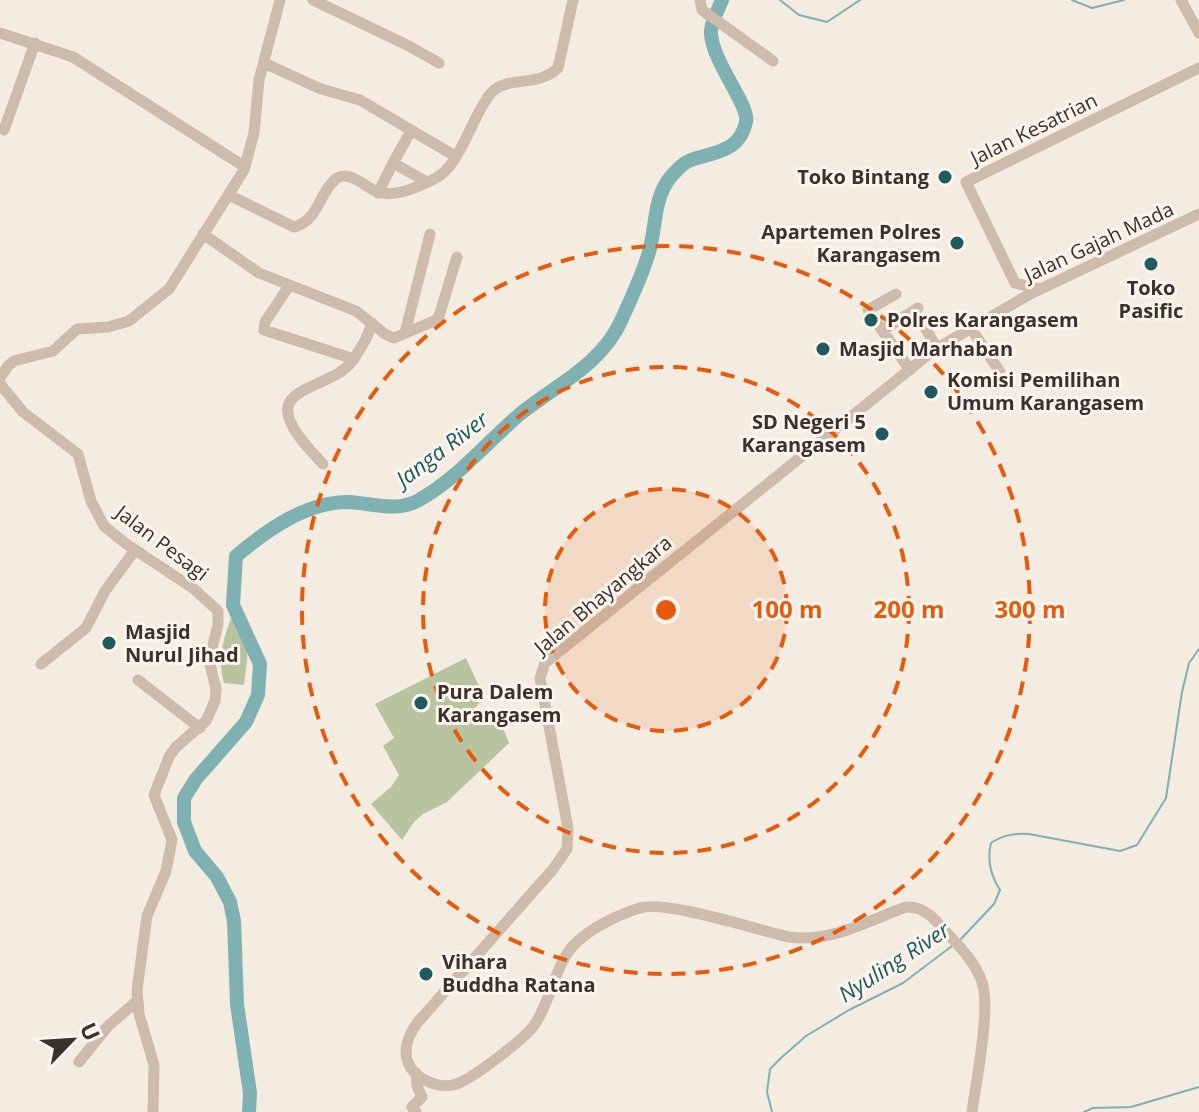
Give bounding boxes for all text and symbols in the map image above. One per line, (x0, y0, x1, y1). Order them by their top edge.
street label: Jalan Kesatrian (964, 86, 1102, 172)
place label: Toko Bintang (797, 163, 930, 190)
marker: Toko Bintang (936, 168, 954, 186)
street label: Jalan Gajah Mada (1018, 195, 1178, 289)
place label: Apartemen Polres Karangasem (761, 218, 941, 268)
marker: Apartemen Polres Karangasem (948, 234, 966, 252)
marker: Toko Pasific (1142, 255, 1160, 273)
place label: Toko Pasific (1119, 274, 1183, 324)
place label: Polres Karangasem (887, 306, 1079, 333)
marker: Polres Karangasem (862, 311, 880, 329)
place label: Masjid Marhaban (839, 335, 1013, 362)
marker: Masjid Marhaban (814, 340, 832, 358)
place label: Komisi Pemilihan Umum Karangasem (947, 366, 1144, 416)
marker: Komisi Pemilihan Umum Karangasem (922, 383, 940, 401)
water label: Janga River (386, 403, 495, 495)
place label: SD Negeri 5 Karangasem (742, 408, 866, 458)
marker: SD Negeri 5 Karangasem (873, 425, 891, 443)
street label: Jalan Pesagi (109, 498, 214, 586)
street label: Jalan Bhayangkara (527, 529, 677, 661)
text: 100 m (752, 592, 822, 625)
text: 200 m (874, 592, 944, 625)
text: 300 m (995, 592, 1065, 625)
centre of rings (652, 596, 680, 624)
place label: Masjid Nurul Jihad (125, 618, 239, 668)
marker: Masjid Nurul Jihad (100, 634, 118, 652)
place label: Pura Dalem Karangasem (437, 678, 561, 728)
marker: Pura Dalem Karangasem (412, 694, 430, 712)
water label: Nyuling River (832, 913, 956, 1008)
place label: Vihara Buddha Ratana (442, 948, 596, 998)
marker: Vihara Buddha Ratana (417, 965, 435, 983)
north arrow (32, 1000, 112, 1080)
text: U (74, 1017, 108, 1045)

